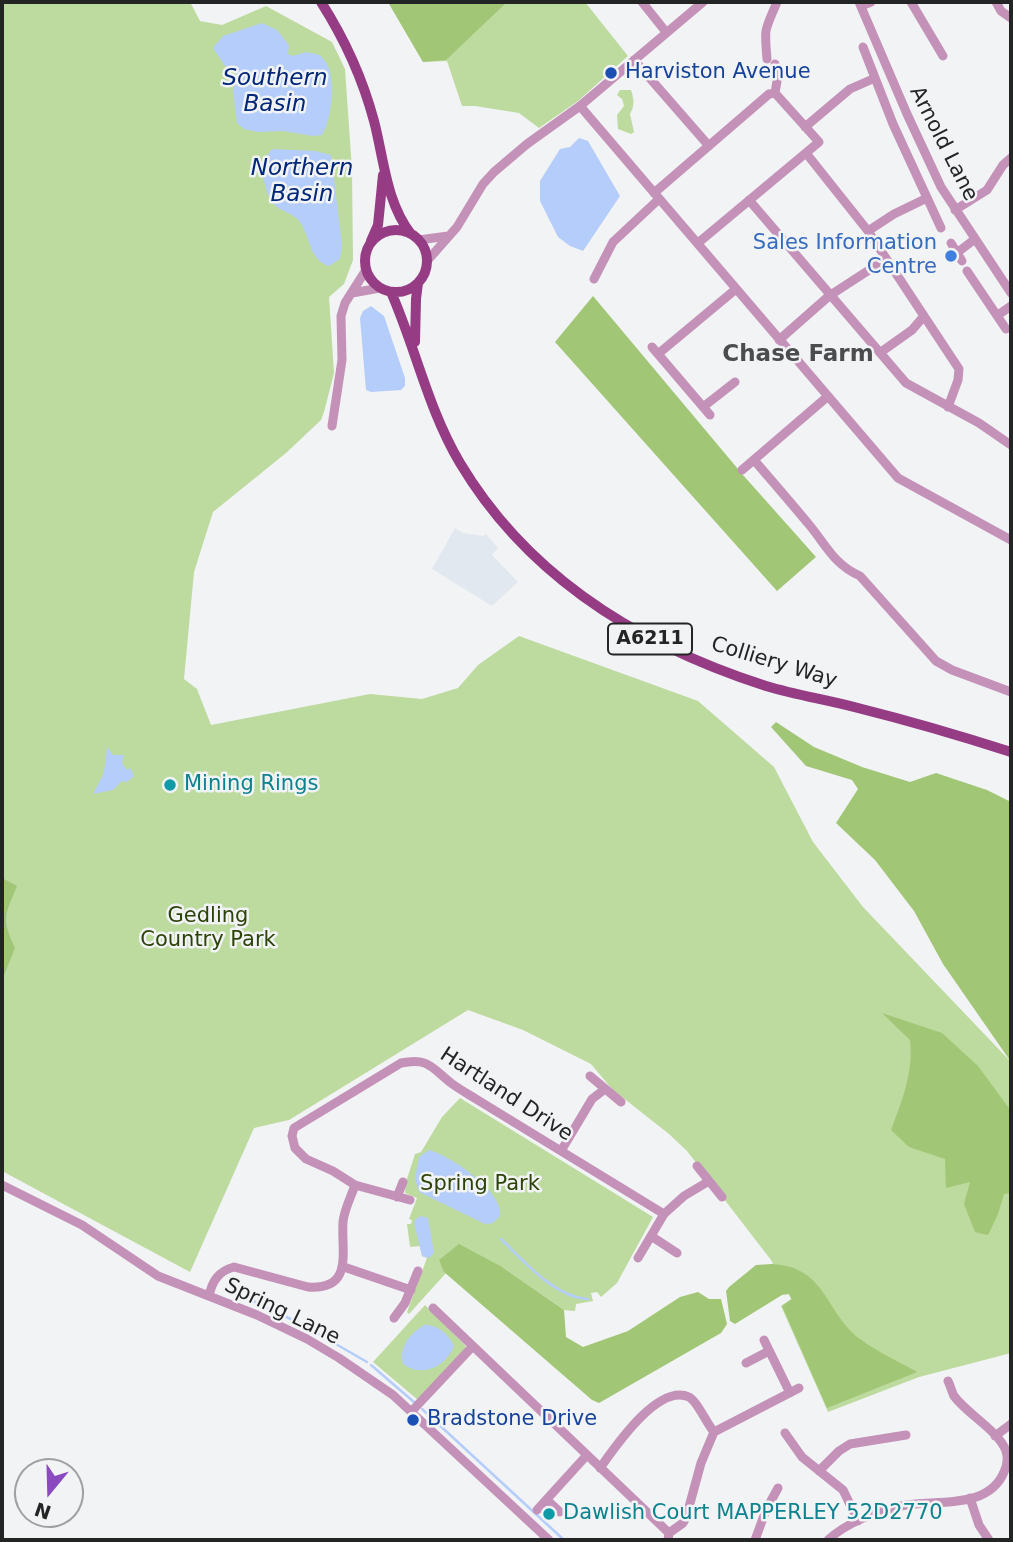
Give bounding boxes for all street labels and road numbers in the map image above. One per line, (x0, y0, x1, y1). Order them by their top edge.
street label: Arnold Lane (903, 82, 983, 206)
road number: A6211 (608, 624, 692, 654)
street label: Colliery Way (708, 632, 840, 694)
street label: Hartland Drive (435, 1043, 577, 1147)
street label: Spring Lane (220, 1273, 344, 1351)

